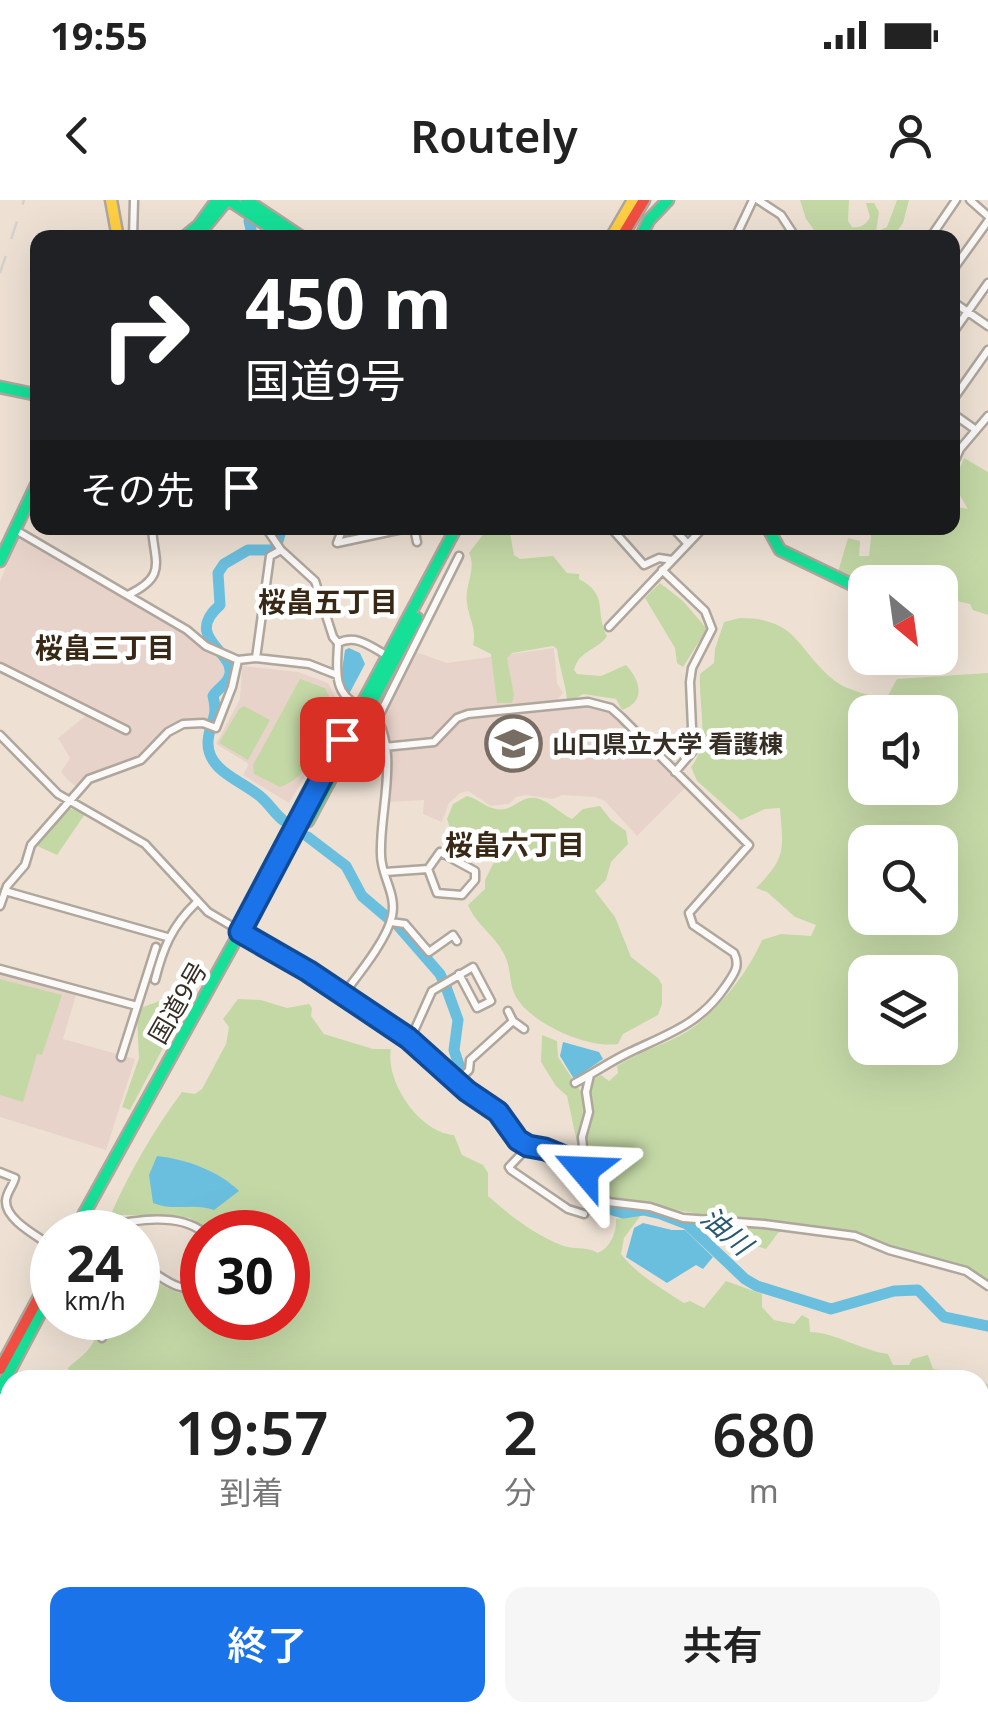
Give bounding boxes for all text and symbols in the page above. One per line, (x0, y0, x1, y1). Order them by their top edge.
text: 19:55 (50, 9, 148, 61)
text: Routely (410, 105, 578, 166)
icon: back (50, 108, 105, 163)
icon: person (883, 108, 938, 163)
text: 450 m (245, 254, 452, 350)
icon: right (80, 270, 210, 400)
text: 国道9号 (245, 349, 406, 410)
icon: arrive (214, 460, 269, 515)
text: その先 (80, 463, 194, 515)
north arrow (848, 565, 958, 675)
map controls (848, 565, 958, 1065)
district label: 桜畠五丁目 (258, 582, 398, 620)
district label: 桜畠三丁目 (35, 628, 175, 666)
button: sound (848, 695, 958, 805)
pin (300, 697, 385, 782)
icon: arrive (315, 712, 370, 767)
school or university icon: 山口県立大学 看護棟 (483, 713, 543, 773)
place label: 山口県立大学 看護棟 (552, 726, 784, 760)
district label: 桜畠六丁目 (445, 825, 585, 863)
button: search (848, 825, 958, 935)
street label: 国道9号 (140, 955, 214, 1049)
button: layers (848, 955, 958, 1065)
position arrow (532, 1118, 636, 1222)
water label: 油川 (693, 1197, 763, 1265)
speed limit sign: 30 (180, 1210, 310, 1340)
text: 24 (66, 1229, 124, 1297)
text: km/h (64, 1283, 126, 1317)
text: 19:57 (175, 1391, 329, 1473)
text: 2 (503, 1391, 538, 1473)
text: 680 (712, 1393, 815, 1475)
text: m (749, 1469, 779, 1512)
text: 到着 (220, 1470, 284, 1513)
text: 分 (504, 1470, 536, 1513)
button: 終了 (50, 1587, 485, 1702)
button: 共有 (505, 1587, 940, 1702)

